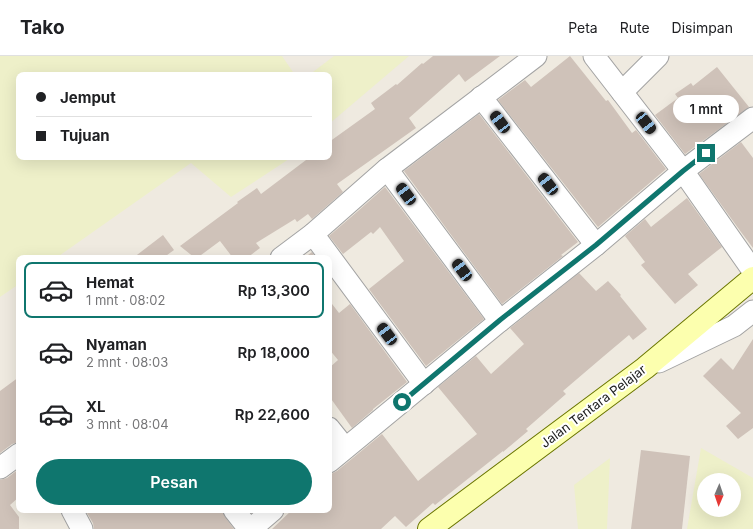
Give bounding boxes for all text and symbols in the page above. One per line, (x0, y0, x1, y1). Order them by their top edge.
text: Tako (20, 16, 65, 39)
text: Peta (568, 19, 598, 36)
text: Rute (620, 19, 650, 36)
text: Disimpan (672, 19, 733, 36)
text: Jemput (60, 88, 116, 107)
callout: 1 mnt (673, 95, 739, 123)
text: 1 mnt (689, 101, 723, 117)
car (488, 109, 512, 135)
car (634, 110, 658, 136)
text: Tujuan (60, 126, 110, 145)
route end (697, 144, 715, 162)
car (536, 171, 560, 197)
car (394, 181, 418, 207)
car (450, 257, 474, 283)
icon: car (38, 272, 74, 308)
text: Hemat (86, 273, 134, 292)
text: Rp 13,300 (238, 281, 310, 300)
text: 1 mnt · 08:02 (86, 292, 165, 308)
car (375, 321, 399, 347)
icon: car (38, 334, 74, 370)
text: Nyaman (86, 335, 147, 354)
text: Rp 18,000 (237, 343, 310, 362)
text: 2 mnt · 08:03 (86, 354, 168, 370)
street label: Jalan Tentara Pelajar (537, 361, 649, 451)
route start (393, 393, 411, 411)
icon: car (38, 396, 74, 432)
text: XL (86, 397, 106, 416)
text: Rp 22,600 (235, 405, 310, 424)
text: 3 mnt · 08:04 (86, 416, 169, 432)
button: Pesan (36, 459, 312, 505)
north arrow (697, 473, 741, 517)
map controls (697, 473, 741, 517)

